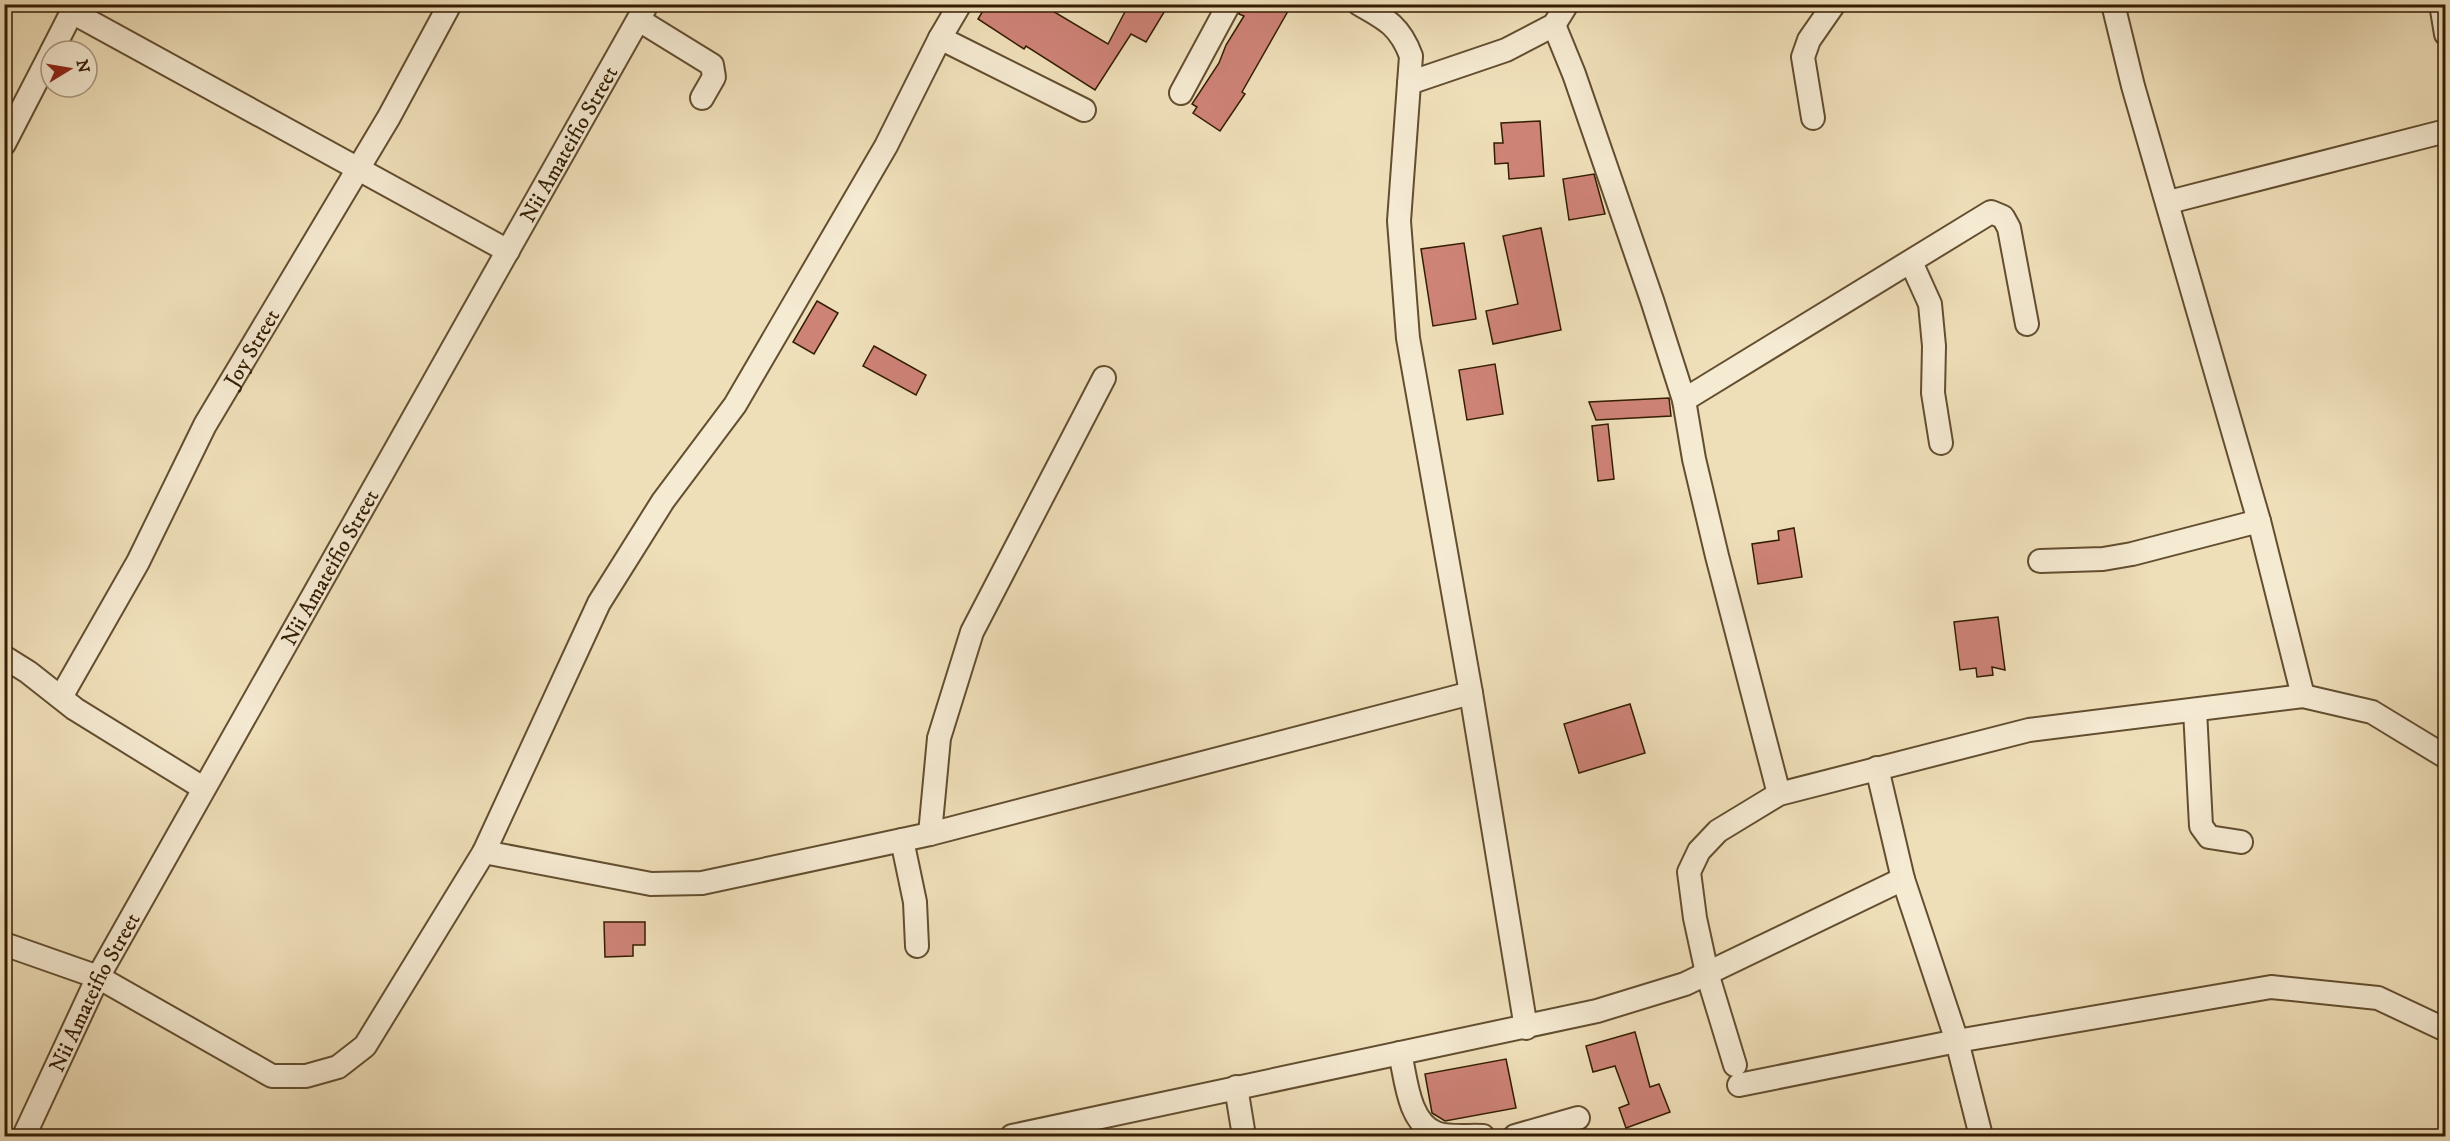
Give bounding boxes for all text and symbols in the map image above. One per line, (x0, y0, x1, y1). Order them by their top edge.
north arrow (39, 39, 99, 99)
text: N (72, 58, 94, 75)
street label: Nii Amateifio Street (515, 62, 624, 228)
street label: Joy Street (218, 304, 286, 394)
street label: Nii Amateifio Street (276, 485, 385, 651)
street label: Nii Amateifio Street (44, 908, 147, 1077)

